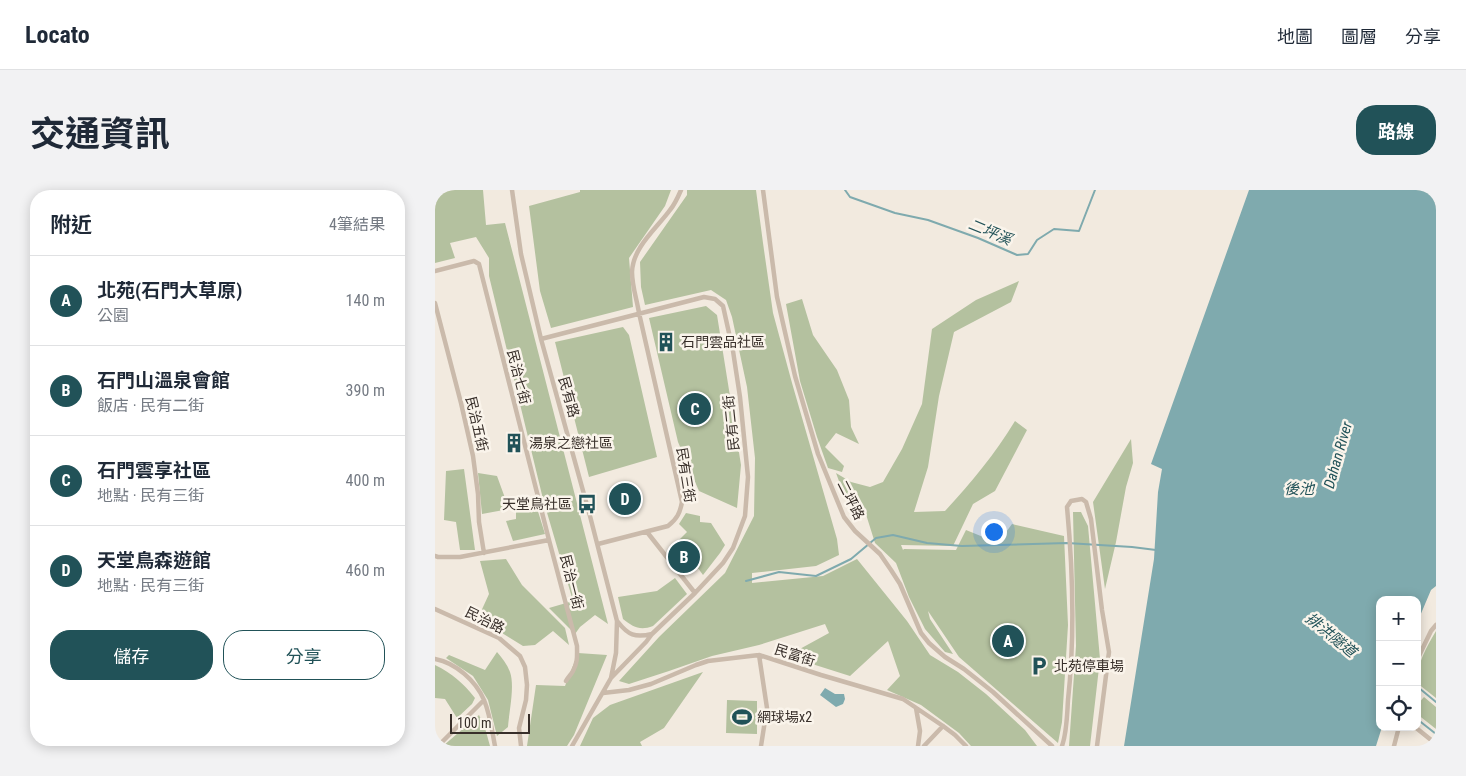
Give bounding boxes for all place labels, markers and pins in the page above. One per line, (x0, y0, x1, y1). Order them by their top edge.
building icon: 石門雲品社區 (655, 331, 677, 353)
place label: 石門雲品社區 (681, 334, 765, 350)
pin: C (679, 390, 711, 428)
building icon: 湯泉之戀社區 (503, 432, 525, 454)
place label: 湯泉之戀社區 (529, 435, 613, 451)
pin: D (609, 480, 641, 518)
bus stop icon: 天堂鳥社區 (576, 493, 598, 515)
place label: 天堂鳥社區 (502, 496, 572, 512)
pin: B (668, 538, 700, 576)
pin: A (992, 622, 1024, 660)
parking icon: 北苑停車場 (1028, 655, 1050, 677)
place label: 北苑停車場 (1054, 658, 1124, 674)
sports icon: 網球場x2 (731, 706, 753, 728)
place label: 網球場x2 (757, 709, 812, 725)

